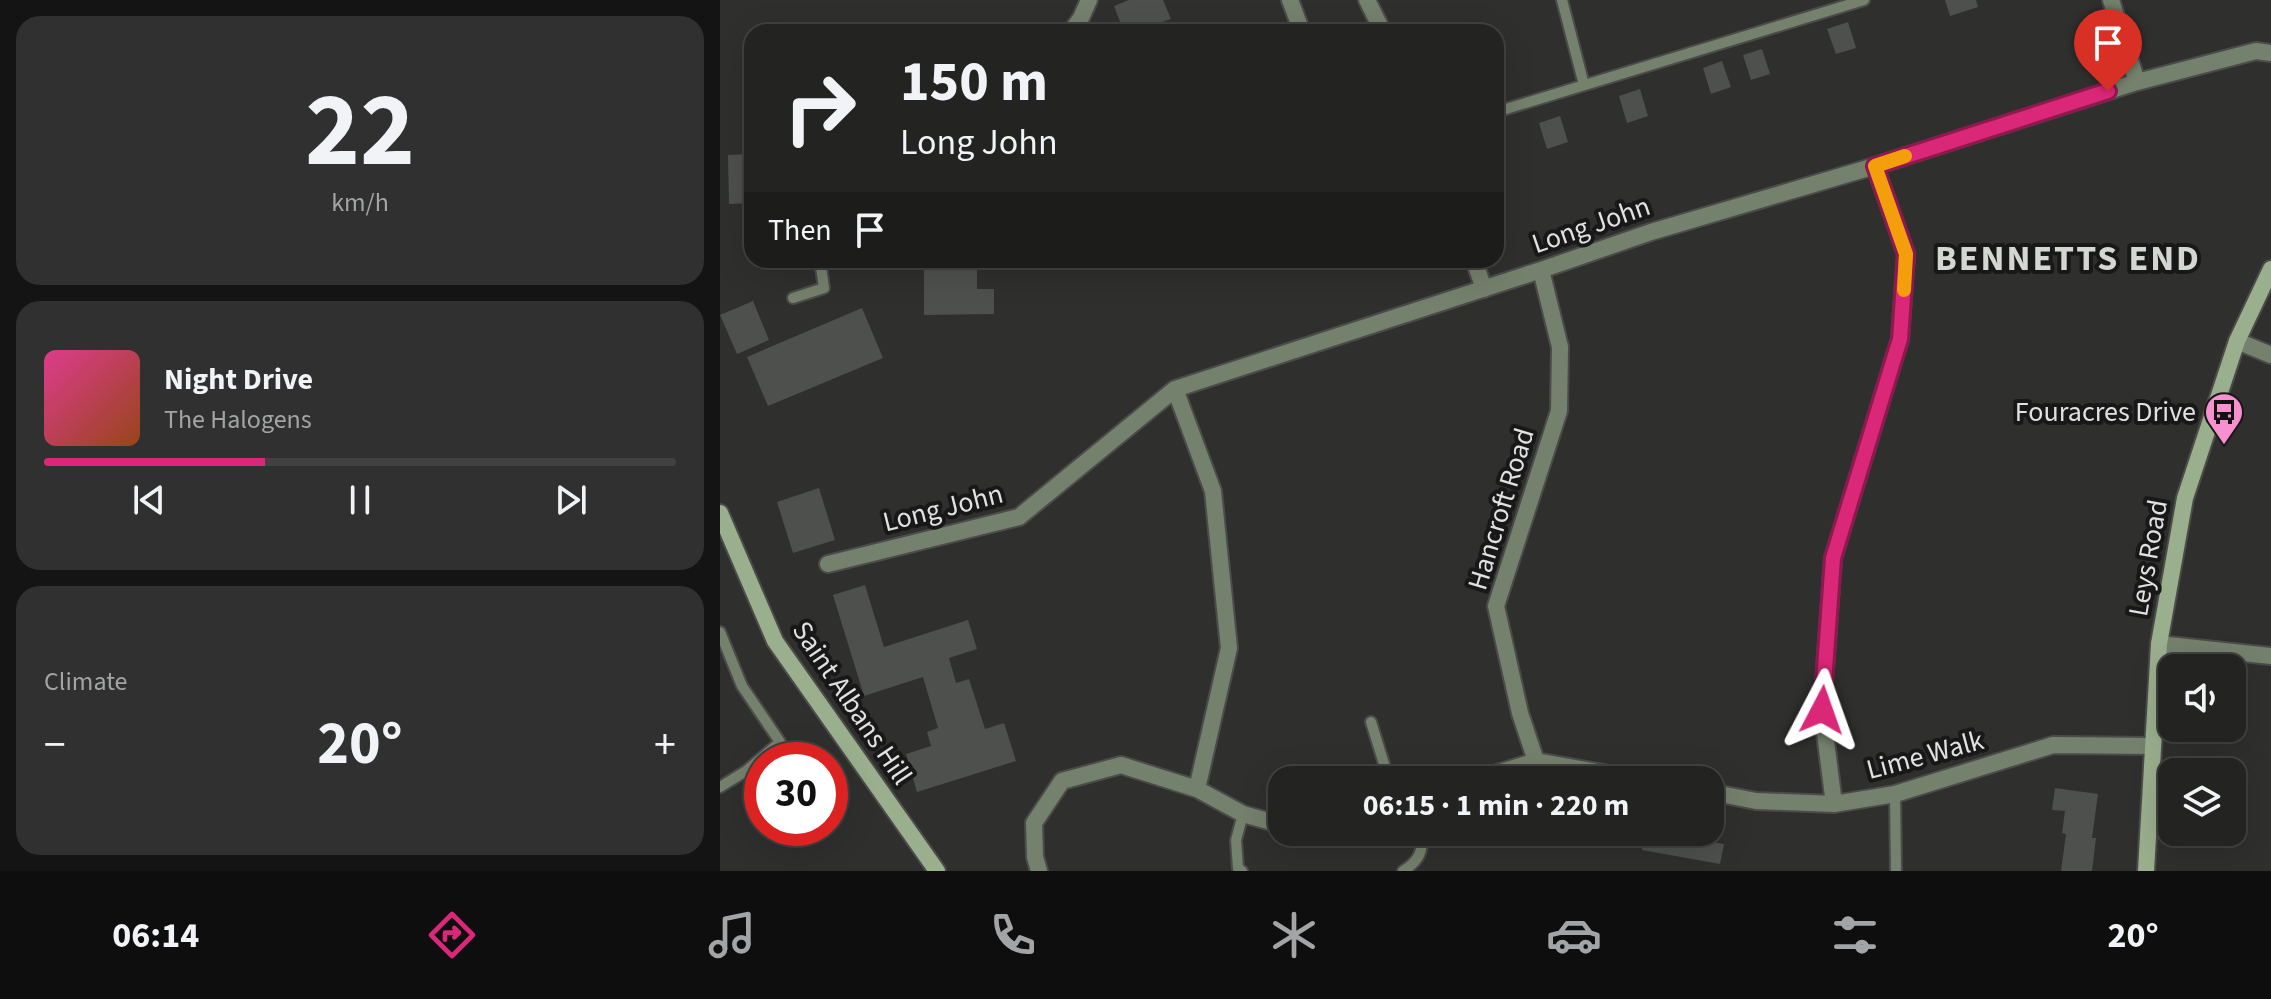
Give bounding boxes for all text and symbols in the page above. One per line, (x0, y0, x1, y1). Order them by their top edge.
pin (2074, 9, 2142, 91)
icon: arrive (2086, 21, 2130, 65)
text: 150 m (900, 43, 1048, 122)
icon: right (768, 56, 872, 160)
text: 22 (305, 58, 415, 206)
text: Long John (900, 117, 1058, 168)
text: km/h (331, 184, 389, 221)
street label: Long John (1527, 186, 1655, 264)
icon: arrive (848, 208, 892, 252)
text: Then (768, 209, 832, 252)
district label: BENNETTS END (1935, 233, 2201, 284)
text: Night Drive (164, 358, 313, 401)
bus stop icon: Fouracres Drive (2203, 391, 2245, 446)
place label: Fouracres Drive (2015, 392, 2196, 432)
text: The Halogens (164, 401, 312, 438)
street label: Hancroft Road (1457, 423, 1545, 595)
street label: Long John (879, 474, 1007, 542)
icon: previous (127, 478, 171, 522)
icon: pause (338, 478, 382, 522)
icon: next (549, 478, 593, 522)
street label: Leys Road (2118, 497, 2178, 619)
street label: Saint Albans Hill (782, 613, 922, 793)
map controls (2158, 654, 2246, 846)
button: sound (2158, 654, 2246, 742)
text: Climate (44, 663, 128, 700)
position arrow (1780, 668, 1864, 752)
text: 20° (317, 702, 403, 787)
text: − (44, 714, 66, 777)
text: + (654, 714, 676, 777)
street label: Lime Walk (1862, 720, 1988, 790)
speed limit sign: 30 (744, 742, 848, 846)
button: layers (2158, 758, 2246, 846)
text: 06:15 · 1 min · 220 m (1363, 784, 1629, 827)
icon: directions (424, 907, 480, 963)
icon: music (704, 907, 760, 963)
icon: phone (985, 907, 1041, 963)
icon: climate (1266, 907, 1322, 963)
icon: car (1546, 907, 1602, 963)
icon: filters (1827, 907, 1883, 963)
text: 06:14 (112, 910, 199, 961)
text: 20° (2108, 910, 2159, 961)

